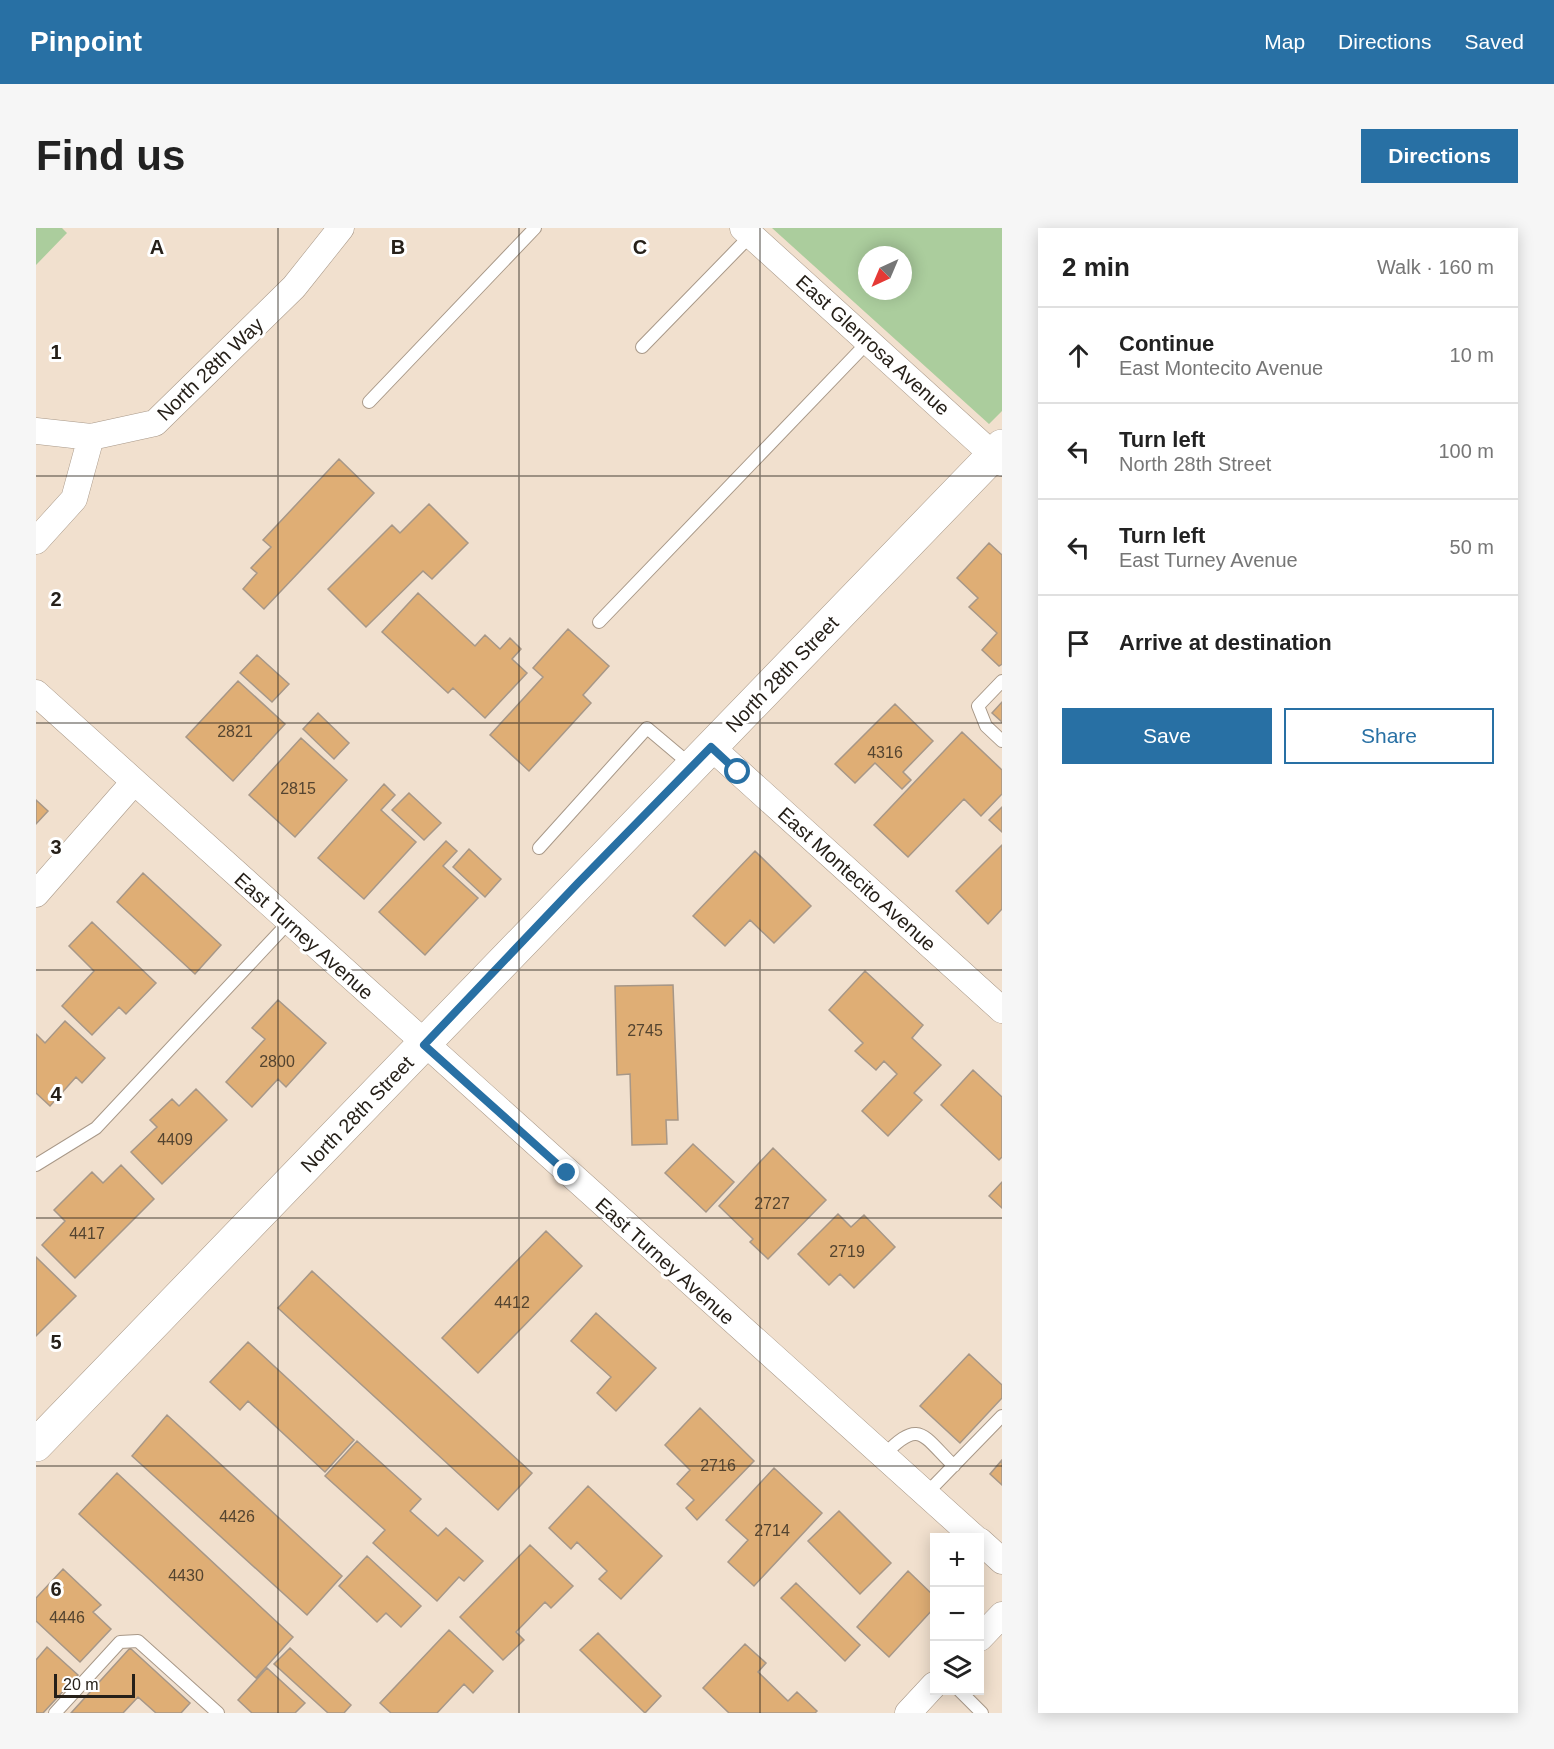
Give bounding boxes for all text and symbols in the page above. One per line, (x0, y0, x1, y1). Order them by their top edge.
text: Pinpoint (30, 26, 142, 57)
text: Map (1264, 30, 1305, 53)
text: Directions (1338, 30, 1431, 53)
text: Saved (1464, 30, 1524, 53)
button: Directions (1361, 129, 1518, 183)
text: Find us (36, 132, 185, 179)
text: A (150, 236, 164, 258)
text: B (391, 236, 405, 258)
text: C (633, 236, 647, 258)
north arrow (858, 246, 912, 300)
text: 2 min (1062, 252, 1130, 282)
text: Walk · 160 m (1377, 256, 1494, 278)
street label: East Glenrosa Avenue (792, 270, 954, 420)
street label: North 28th Way (153, 313, 267, 425)
text: Continue (1119, 331, 1214, 356)
icon: ahead (1062, 339, 1095, 372)
text: 1 (50, 341, 62, 363)
text: 10 m (1450, 344, 1494, 366)
text: East Montecito Avenue (1119, 357, 1323, 379)
text: Turn left (1119, 427, 1205, 452)
icon: left (1062, 435, 1095, 468)
text: 100 m (1438, 440, 1494, 462)
text: North 28th Street (1119, 453, 1271, 475)
text: Turn left (1119, 523, 1205, 548)
icon: left (1062, 531, 1095, 564)
text: 50 m (1450, 536, 1494, 558)
text: East Turney Avenue (1119, 549, 1298, 571)
text: 2 (50, 588, 62, 610)
street label: North 28th Street (721, 611, 843, 736)
icon: arrive (1062, 627, 1095, 660)
text: Arrive at destination (1119, 630, 1332, 655)
button: Save (1062, 708, 1272, 764)
button: Share (1284, 708, 1494, 764)
house number: 2821 (217, 723, 253, 740)
house number: 4316 (867, 744, 903, 761)
route start (724, 758, 750, 784)
house number: 2815 (280, 780, 316, 797)
street label: East Montecito Avenue (774, 803, 940, 955)
text: 3 (50, 836, 62, 858)
street label: East Turney Avenue (230, 868, 378, 1004)
house number: 2745 (627, 1022, 663, 1039)
street label: North 28th Street (296, 1051, 418, 1176)
house number: 2800 (259, 1053, 295, 1070)
text: 4 (50, 1083, 62, 1105)
house number: 4409 (157, 1131, 193, 1148)
route end (553, 1159, 579, 1185)
street label: East Turney Avenue (591, 1193, 739, 1329)
house number: 2727 (754, 1195, 790, 1212)
house number: 4417 (69, 1225, 105, 1242)
house number: 2719 (829, 1243, 865, 1260)
house number: 4412 (494, 1294, 530, 1311)
text: 5 (50, 1331, 62, 1353)
house number: 2716 (700, 1457, 736, 1474)
house number: 4426 (219, 1508, 255, 1525)
house number: 2714 (754, 1522, 790, 1539)
map controls (930, 1533, 984, 1695)
button: + (930, 1533, 984, 1587)
house number: 4430 (168, 1567, 204, 1584)
text: 6 (50, 1578, 62, 1600)
button: − (930, 1587, 984, 1641)
house number: 4446 (49, 1609, 85, 1626)
button: layers (930, 1641, 984, 1695)
scale bar (54, 1671, 135, 1698)
text: 20 m (63, 1676, 99, 1693)

